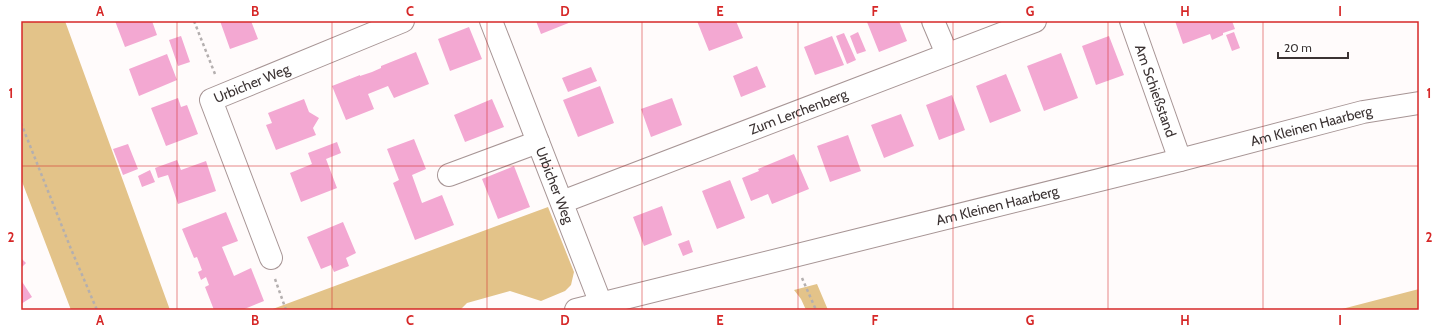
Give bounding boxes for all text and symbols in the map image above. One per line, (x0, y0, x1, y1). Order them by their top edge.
text: A (96, 3, 105, 19)
text: B (251, 3, 259, 19)
text: C (406, 3, 414, 19)
text: D (560, 3, 570, 19)
text: E (716, 3, 724, 19)
text: F (872, 3, 879, 19)
text: G (1026, 3, 1035, 19)
text: H (1180, 3, 1190, 19)
text: I (1338, 3, 1342, 19)
scale bar (1278, 34, 1348, 60)
text: 20 m (1284, 40, 1312, 55)
street label: Am Schießstand (1131, 42, 1180, 140)
street label: Urbicher Weg (211, 59, 293, 107)
street label: Zum Lerchenberg (747, 84, 851, 138)
text: 1 (9, 85, 13, 101)
text: 1 (1427, 85, 1431, 101)
street label: Am Kleinen Haarberg (1248, 102, 1374, 150)
street label: Urbicher Weg (532, 144, 578, 227)
street label: Am Kleinen Haarberg (934, 181, 1061, 229)
text: 2 (8, 229, 15, 245)
text: 2 (1426, 229, 1433, 245)
text: A (96, 312, 105, 328)
text: B (251, 312, 259, 328)
text: C (406, 312, 414, 328)
text: D (560, 312, 570, 328)
text: E (716, 312, 724, 328)
text: F (872, 312, 879, 328)
text: G (1026, 312, 1035, 328)
text: H (1180, 312, 1190, 328)
text: I (1338, 312, 1342, 328)

